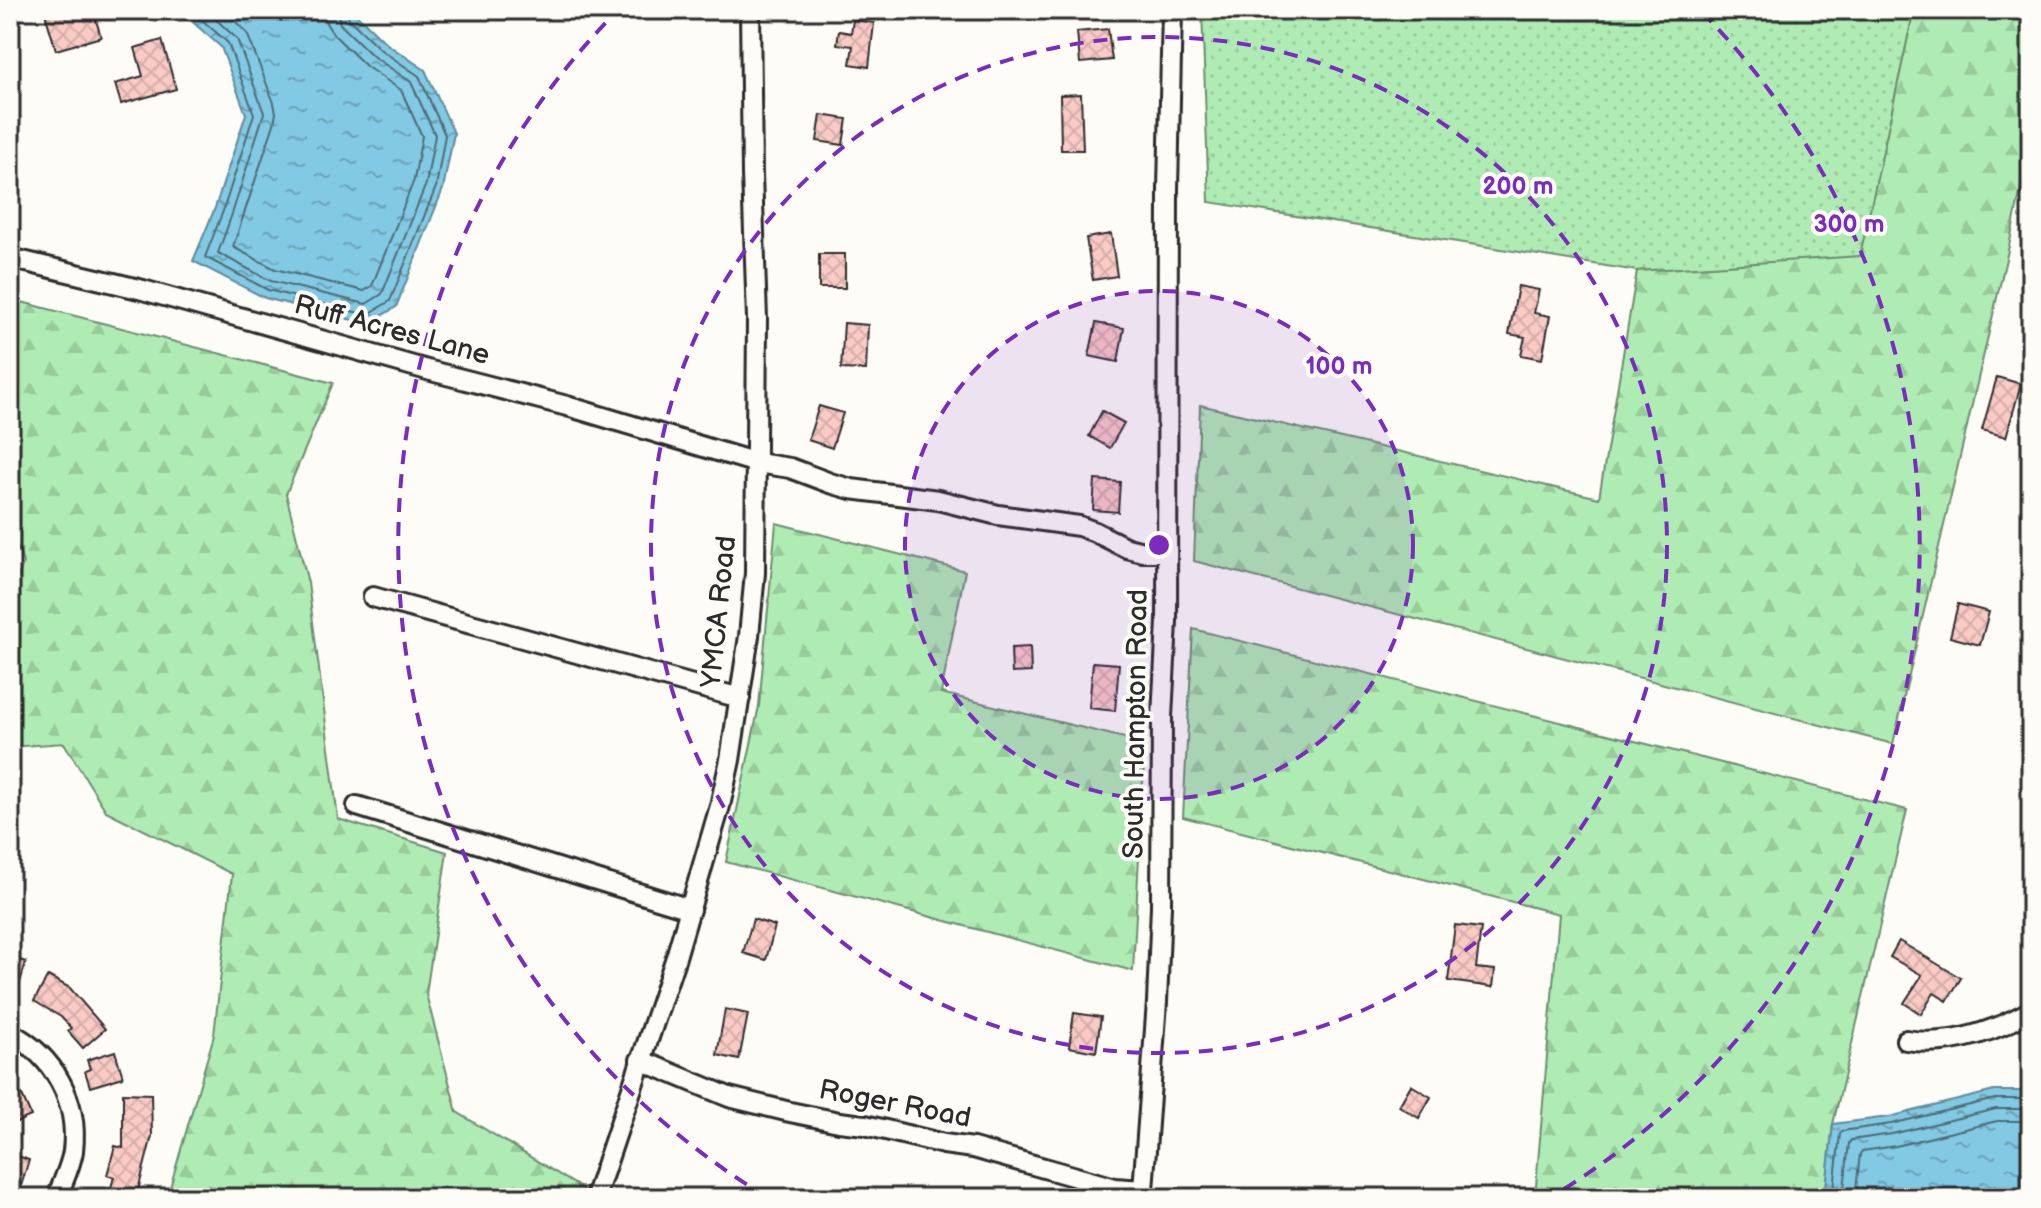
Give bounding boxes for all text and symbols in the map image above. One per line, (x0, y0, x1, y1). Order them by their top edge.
text: 200 m (1483, 172, 1553, 201)
text: 300 m (1814, 210, 1884, 239)
street label: Ruff Acres Lane (291, 288, 493, 372)
text: 100 m (1306, 352, 1372, 381)
centre of rings (1145, 531, 1173, 559)
street label: YMCA Road (695, 534, 743, 691)
street label: South Hampton Road (1117, 589, 1155, 859)
street label: Roger Road (816, 1073, 974, 1135)

